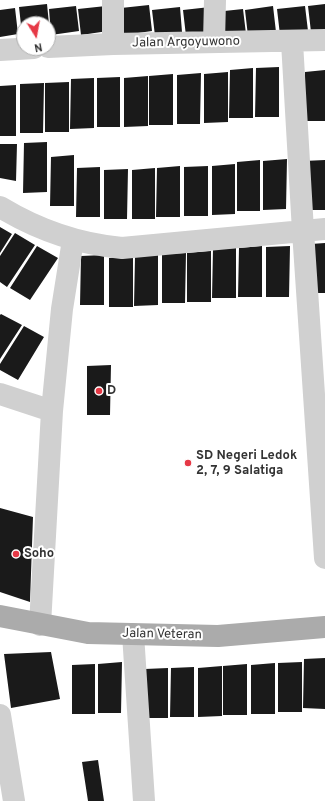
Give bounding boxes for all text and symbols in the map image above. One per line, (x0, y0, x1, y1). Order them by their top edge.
north arrow (16, 16, 56, 56)
street label: Jalan Argoyuwono (132, 34, 240, 52)
text: N (33, 39, 43, 54)
place label: D (107, 383, 116, 399)
marker: D (94, 386, 104, 396)
place label: SD Negeri Ledok 2, 7, 9 Salatiga (196, 448, 297, 479)
marker: SD Negeri Ledok 2, 7, 9 Salatiga (183, 458, 193, 468)
place label: Soho (24, 546, 54, 562)
marker: Soho (11, 549, 21, 559)
street label: Jalan Veteran (122, 627, 202, 643)

